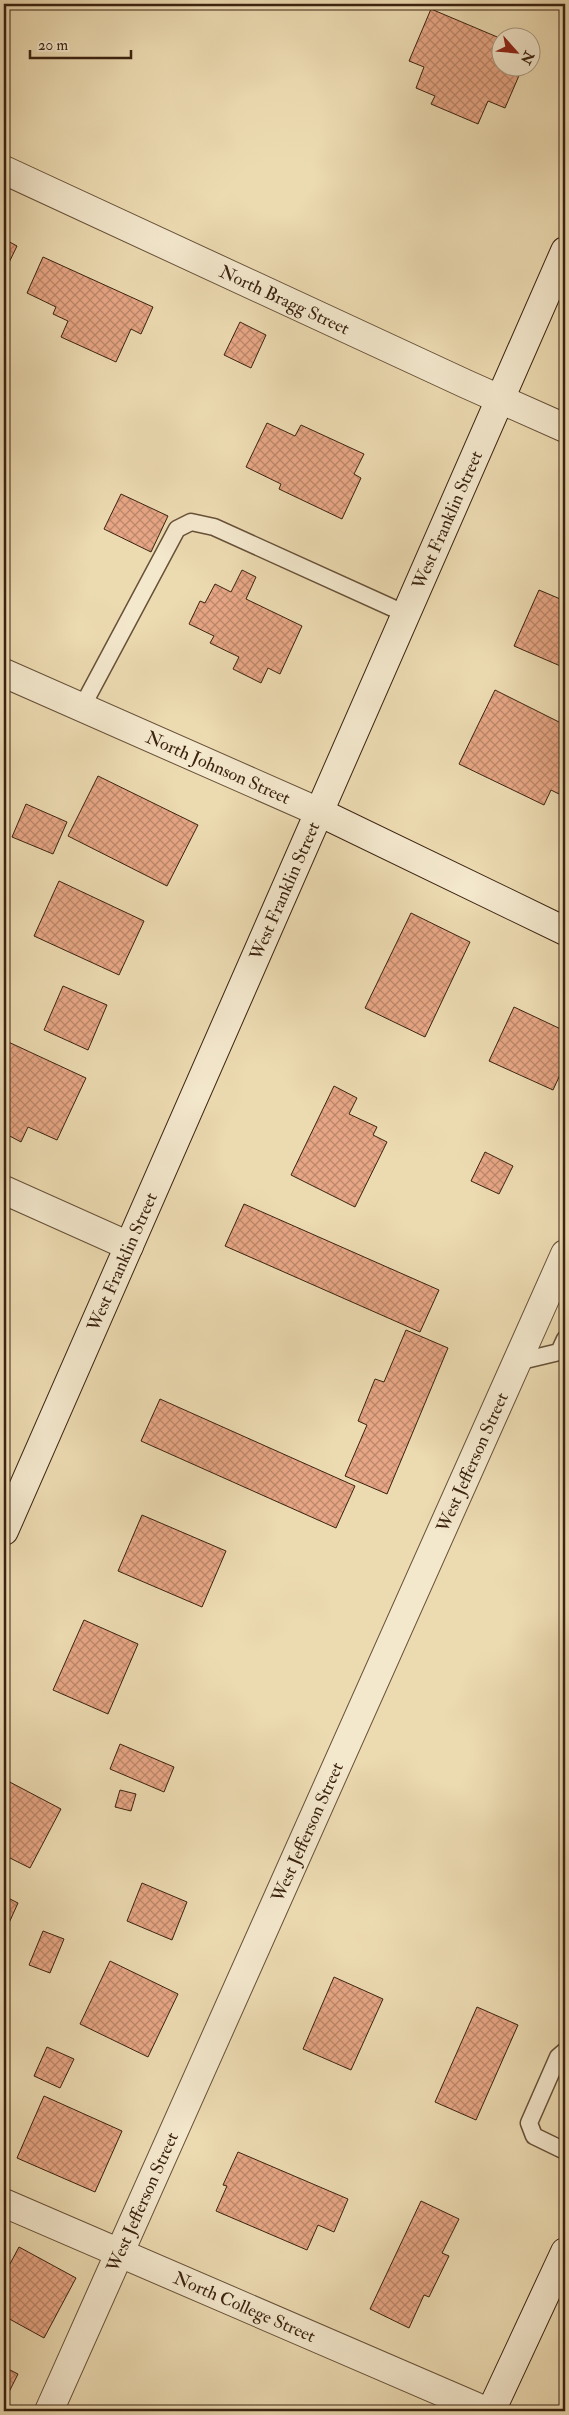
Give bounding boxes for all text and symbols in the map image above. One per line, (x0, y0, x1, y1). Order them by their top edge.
scale bar (30, 28, 131, 60)
north arrow (492, 28, 542, 78)
text: 20 m (38, 36, 68, 55)
text: N (517, 47, 538, 68)
street label: North Bragg Street (215, 260, 353, 340)
street label: West Franklin Street (407, 447, 488, 594)
street label: North Johnson Street (142, 726, 294, 810)
street label: West Franklin Street (244, 818, 326, 965)
street label: West Franklin Street (82, 1189, 163, 1336)
street label: West Jefferson Street (431, 1389, 514, 1537)
street label: West Jefferson Street (266, 1759, 349, 1906)
street label: West Jefferson Street (101, 2129, 184, 2276)
street label: North College Street (170, 2267, 319, 2348)

